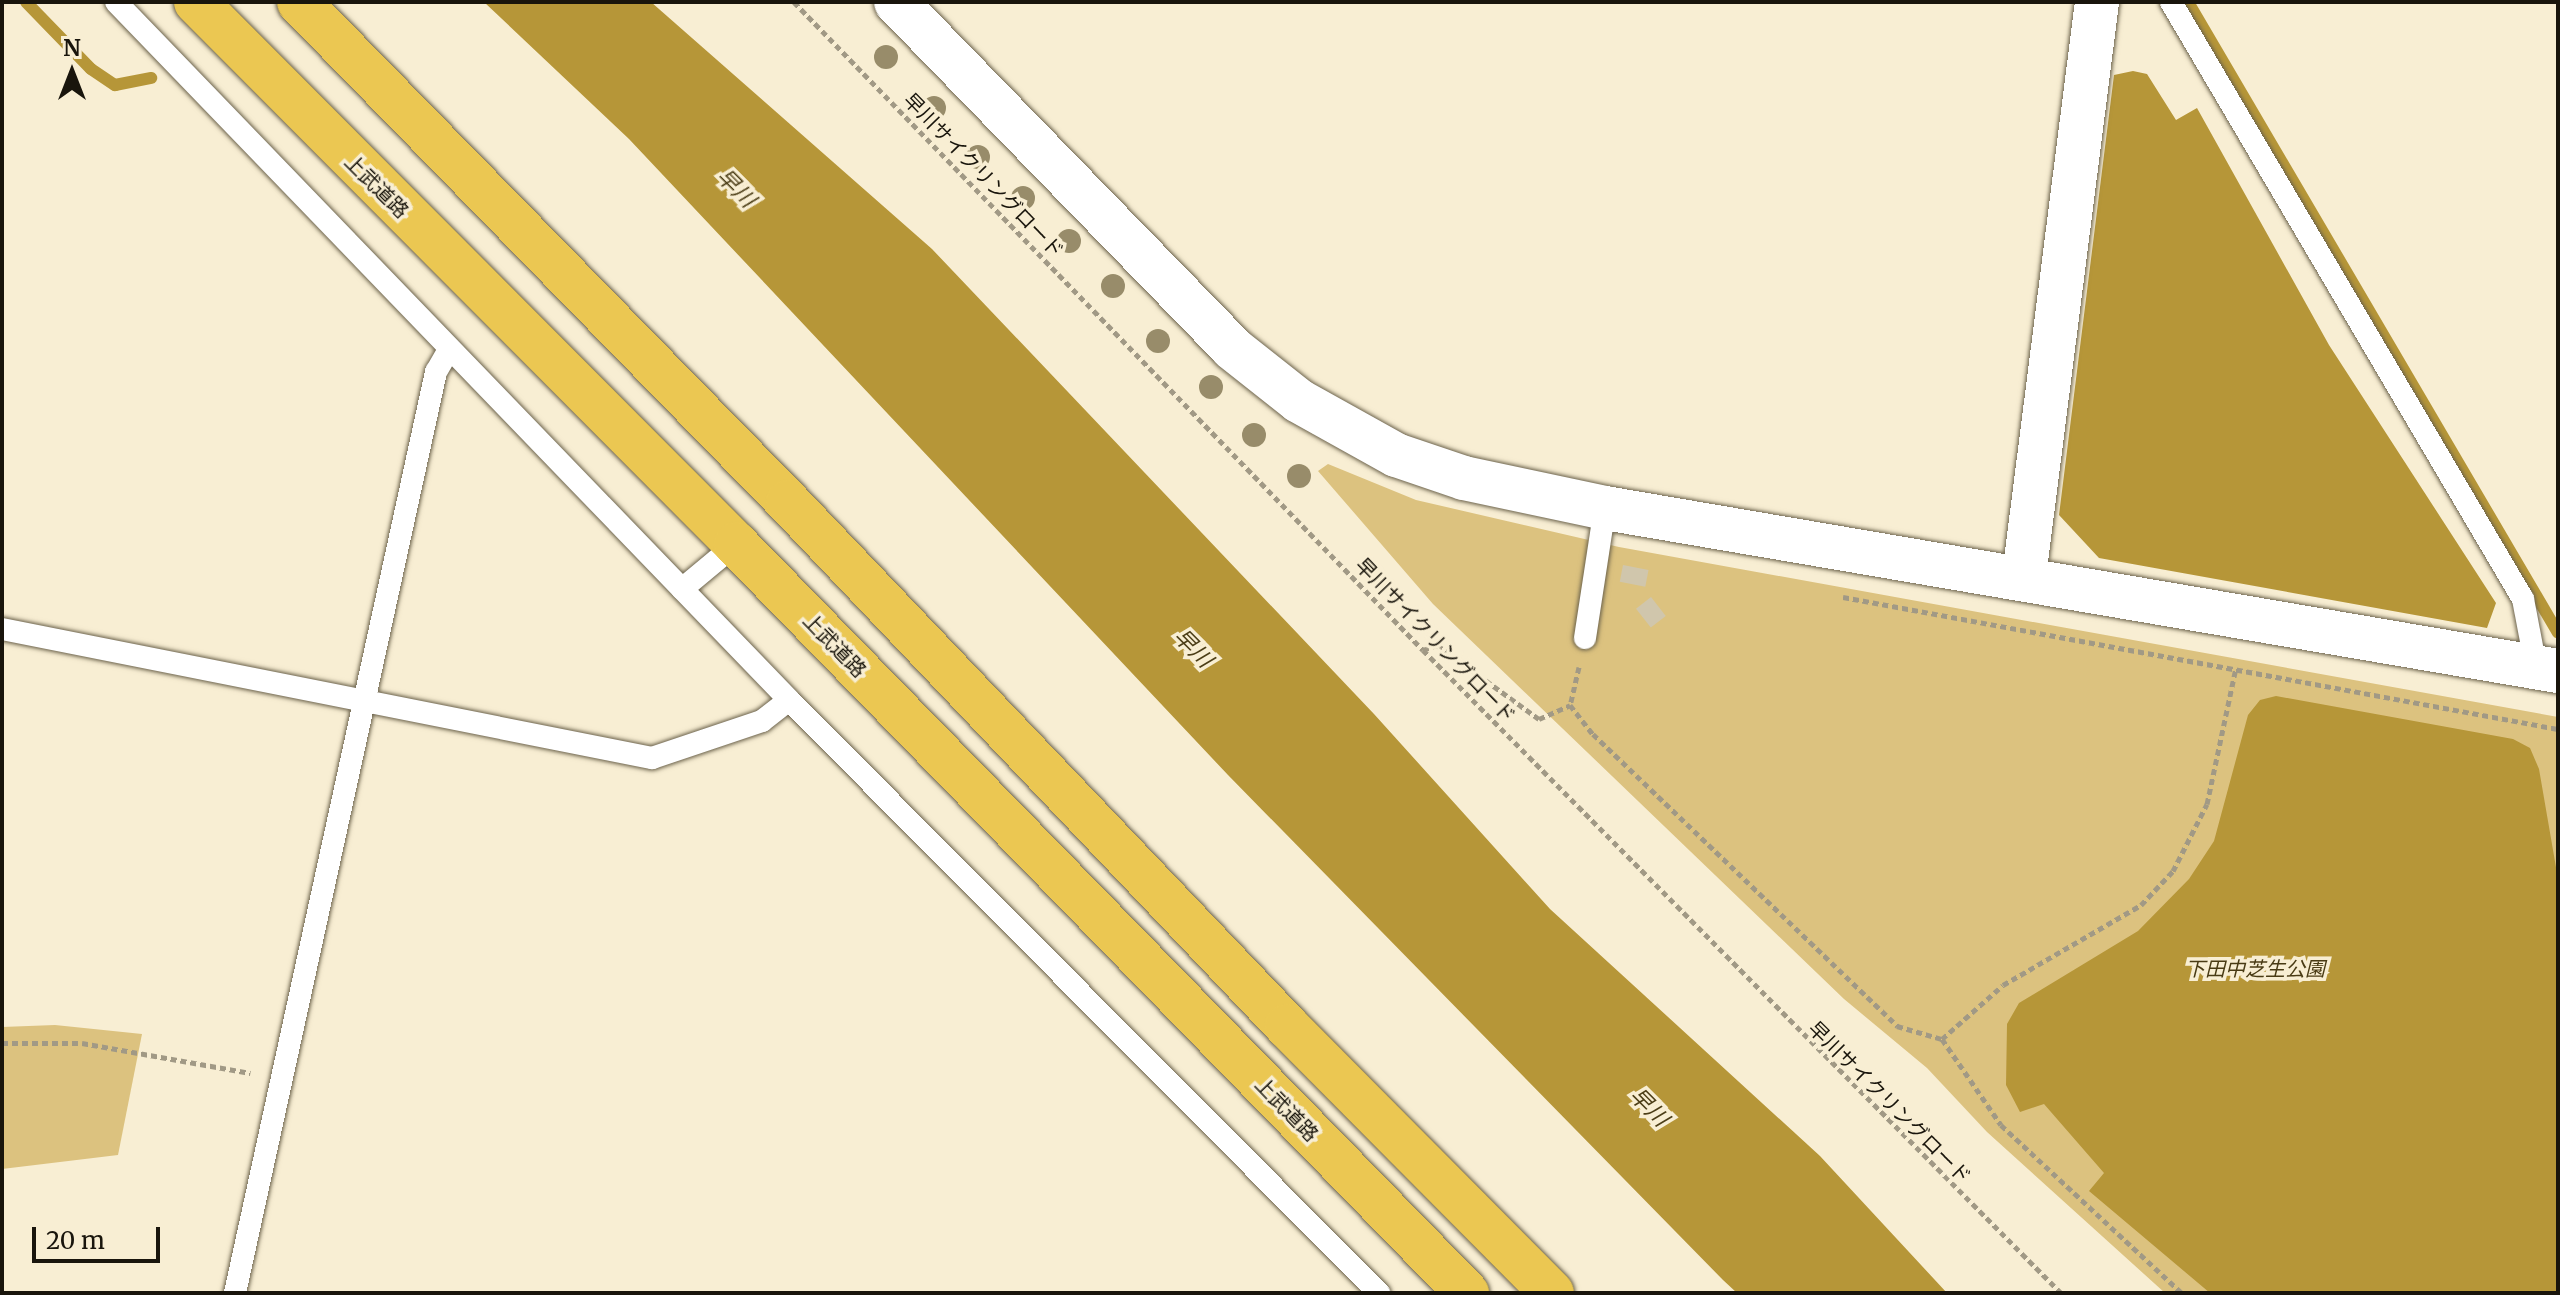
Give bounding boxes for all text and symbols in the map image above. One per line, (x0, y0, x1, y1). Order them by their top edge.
north arrow (32, 32, 112, 112)
text: N (63, 34, 81, 62)
street label: 早川サイクリングロード (899, 88, 1069, 262)
street label: 上武道路 (340, 149, 414, 223)
water label: 早川 (711, 163, 761, 213)
street label: 早川サイクリングロード (1351, 553, 1521, 727)
street label: 上武道路 (799, 608, 871, 682)
water label: 早川 (1168, 623, 1218, 673)
park label: 下田中芝生公園 (2185, 956, 2325, 980)
street label: 早川サイクリングロード (1804, 1016, 1976, 1188)
street label: 上武道路 (1251, 1072, 1323, 1146)
water label: 早川 (1624, 1082, 1674, 1132)
scale bar (36, 1211, 164, 1261)
text: 20 m (46, 1225, 105, 1256)

